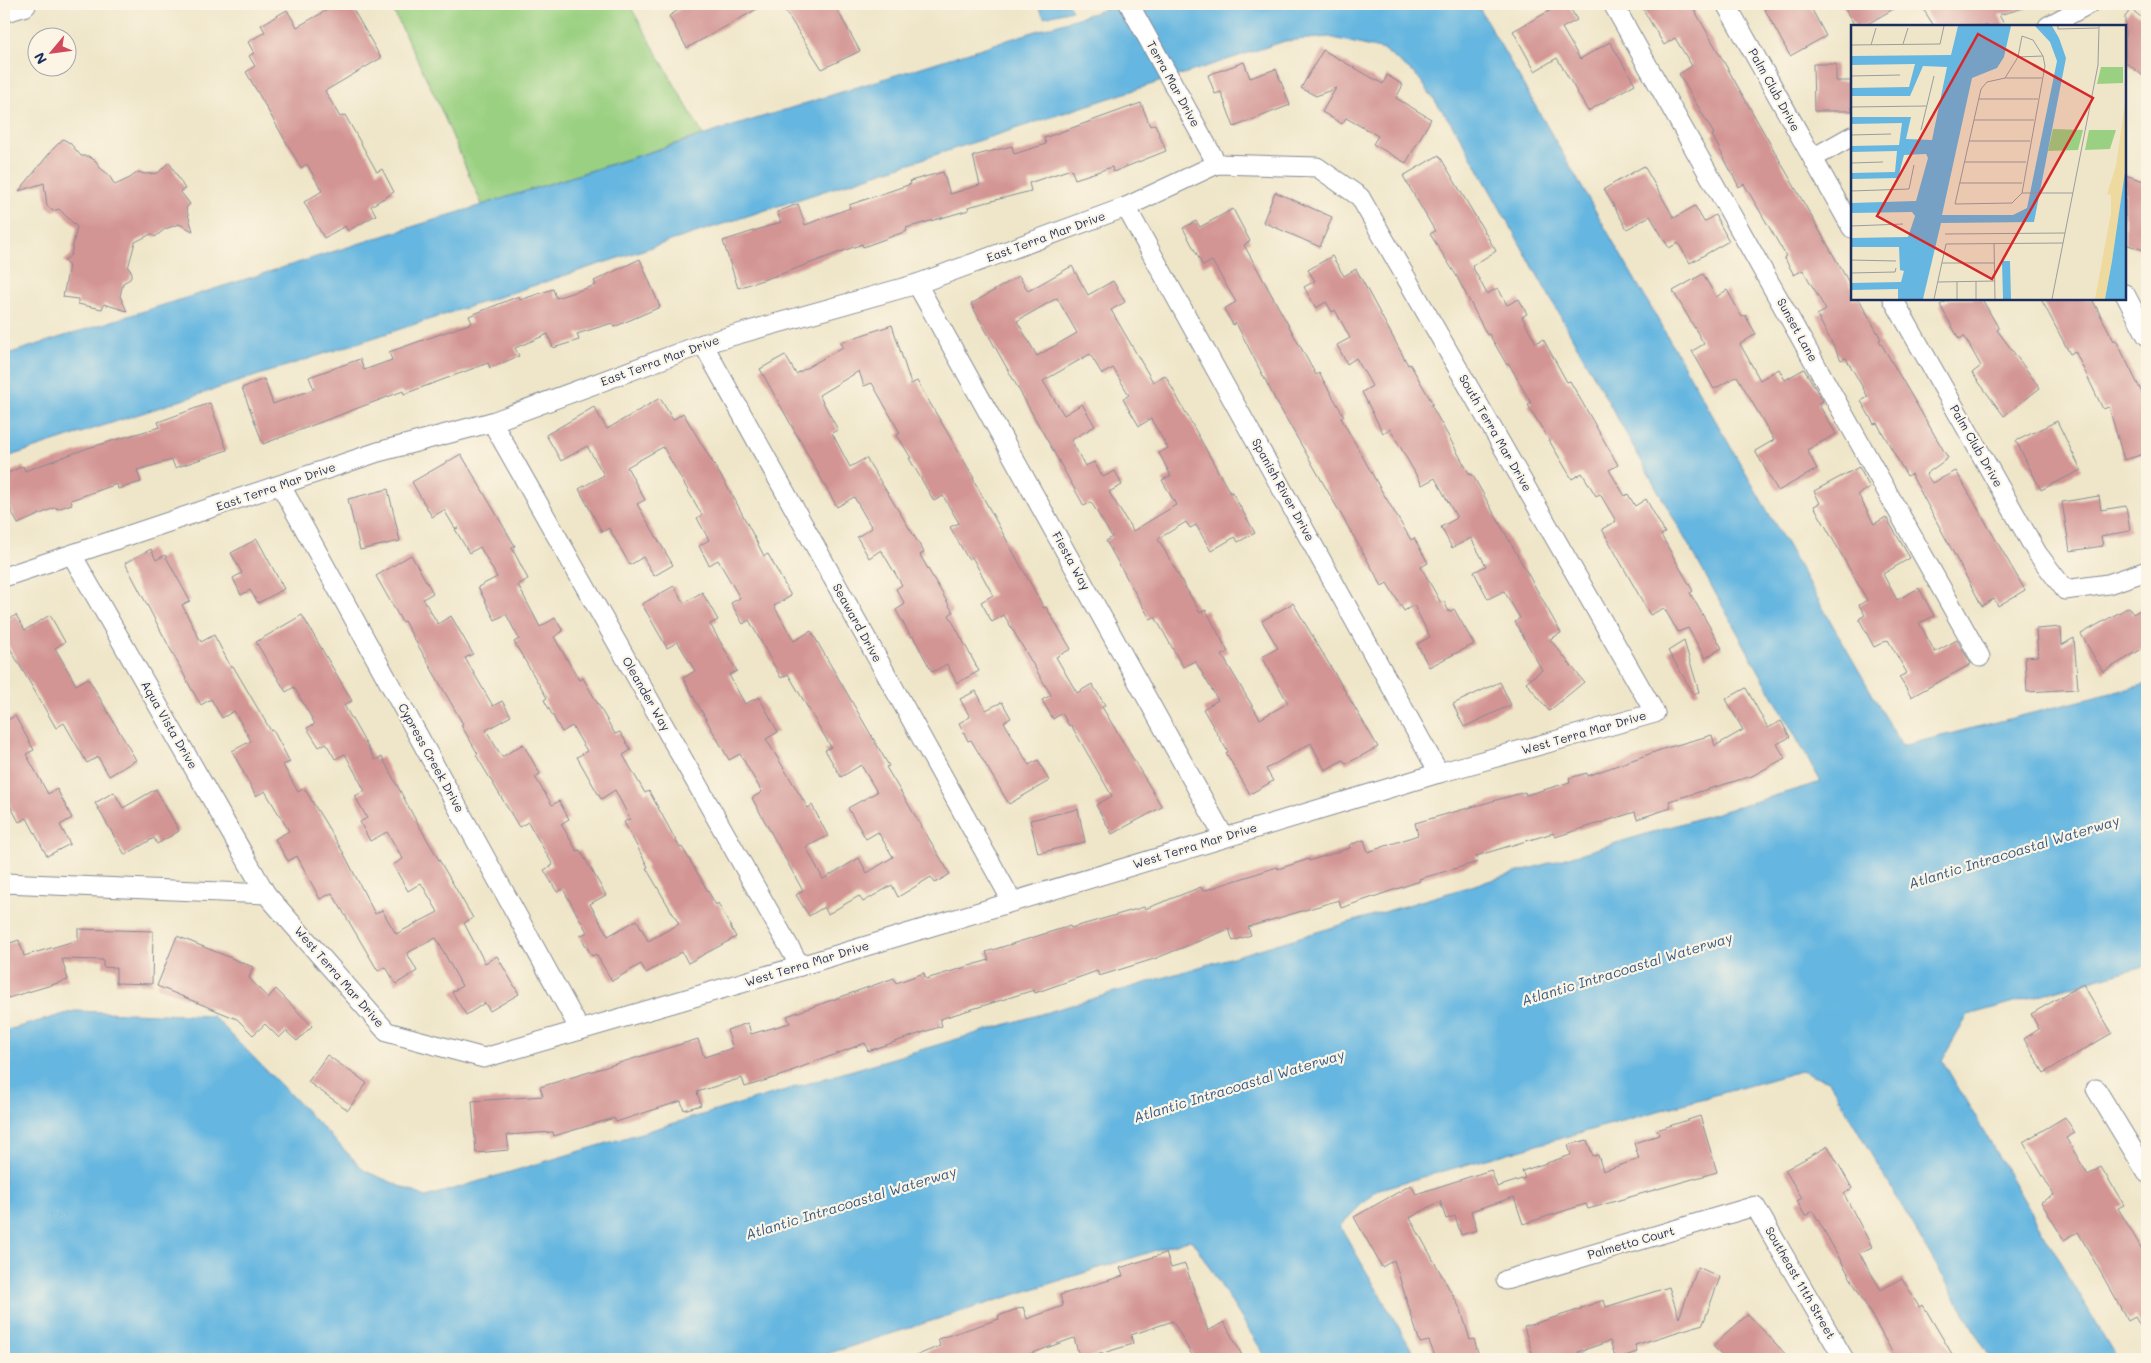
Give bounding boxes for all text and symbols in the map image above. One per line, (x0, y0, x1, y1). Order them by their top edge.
inset map (1851, 25, 2126, 300)
north arrow (28, 28, 78, 78)
street label: Terra Mar Drive (1144, 38, 1204, 129)
street label: Palm Club Drive (1745, 45, 1804, 134)
text: N (29, 49, 51, 68)
street label: East Terra Mar Drive (984, 207, 1107, 265)
street label: Sunset Lane (1774, 295, 1822, 364)
street label: East Terra Mar Drive (598, 331, 721, 389)
street label: South Terra Mar Drive (1456, 371, 1536, 494)
street label: Palm Club Drive (1947, 401, 2007, 490)
street label: Spanish River Drive (1249, 435, 1319, 544)
street label: East Terra Mar Drive (214, 458, 338, 514)
street label: Fiesta Way (1049, 528, 1095, 593)
street label: Seaward Drive (830, 580, 886, 665)
street label: Oleander Way (619, 653, 675, 734)
street label: Aqua Vista Drive (138, 677, 202, 772)
street label: Cypress Creek Drive (395, 700, 469, 815)
street label: West Terra Mar Drive (1520, 707, 1648, 758)
water label: Atlantic Intracoastal Waterway (1906, 810, 2122, 893)
street label: West Terra Mar Drive (1131, 819, 1259, 872)
street label: West Terra Mar Drive (291, 922, 388, 1030)
water label: Atlantic Intracoastal Waterway (1519, 927, 1735, 1010)
street label: West Terra Mar Drive (743, 937, 871, 990)
water label: Atlantic Intracoastal Waterway (1131, 1044, 1347, 1127)
water label: Atlantic Intracoastal Waterway (743, 1161, 959, 1244)
street label: Palmetto Court (1585, 1222, 1676, 1262)
street label: Southeast 11th Street (1762, 1223, 1840, 1342)

